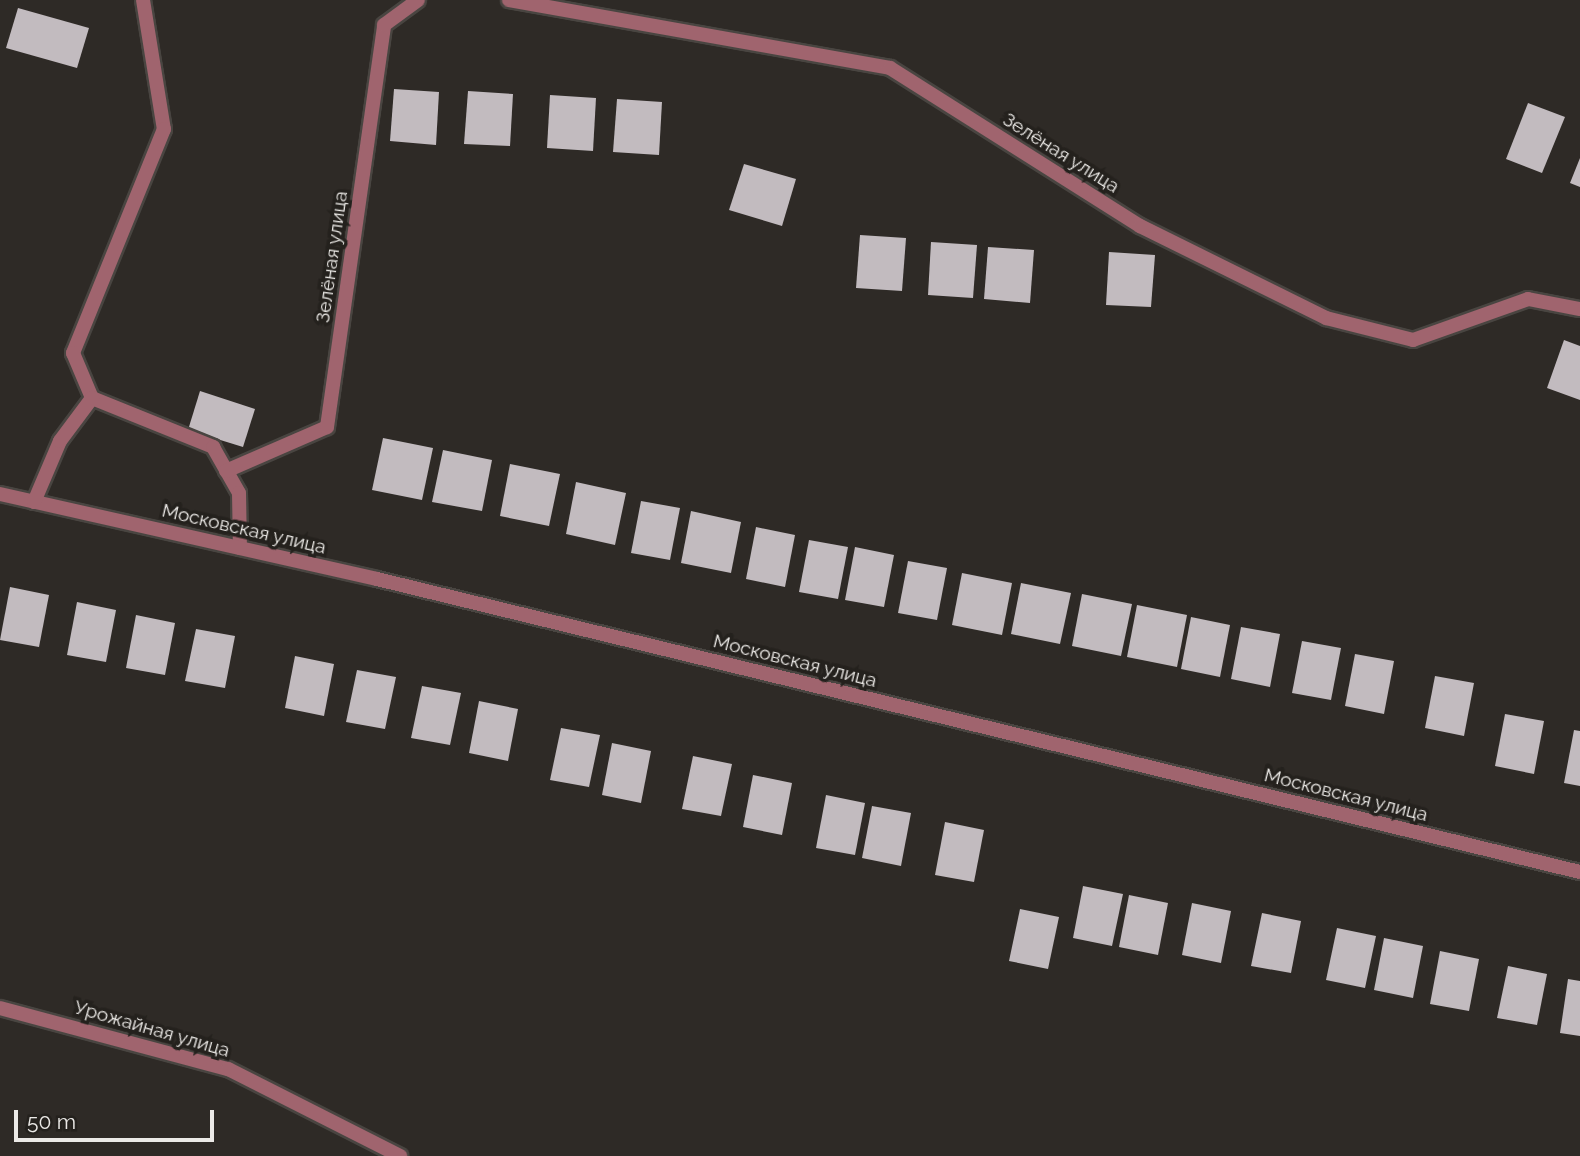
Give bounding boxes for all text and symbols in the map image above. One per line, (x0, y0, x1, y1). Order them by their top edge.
street label: Зелёная улица (998, 108, 1124, 198)
street label: Зелёная улица (311, 189, 353, 325)
street label: Московская улица (160, 499, 328, 559)
street label: Московская улица (711, 630, 879, 692)
street label: Московская улица (1262, 764, 1430, 826)
street label: Урожайная улица (71, 996, 233, 1062)
scale bar (18, 1096, 217, 1140)
text: 50 m (27, 1109, 76, 1134)

